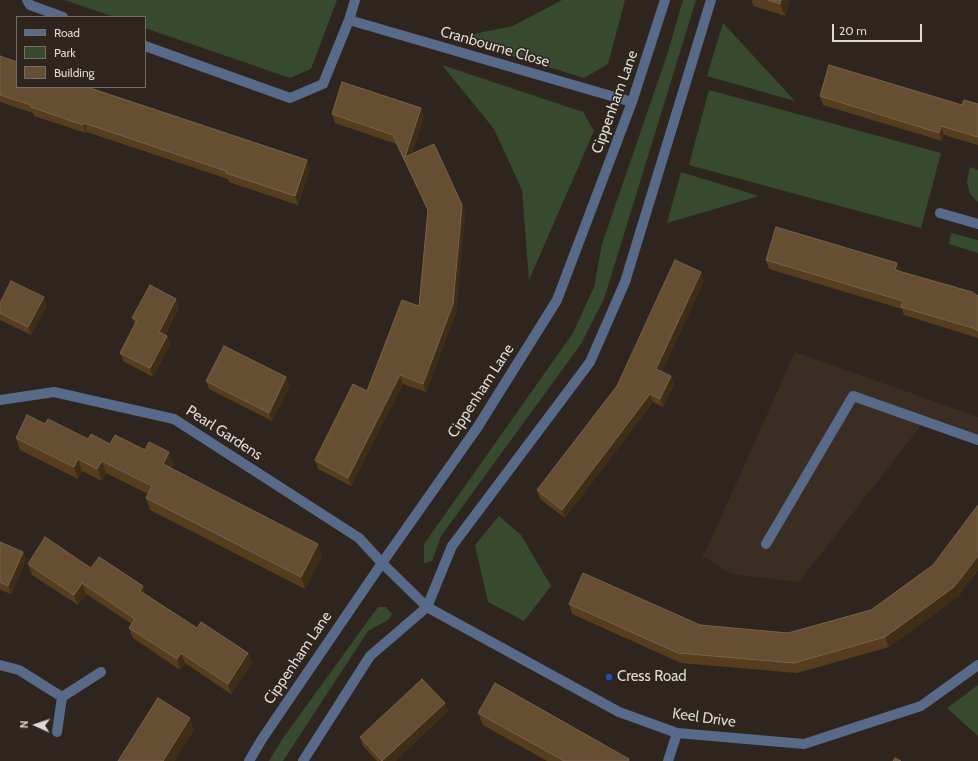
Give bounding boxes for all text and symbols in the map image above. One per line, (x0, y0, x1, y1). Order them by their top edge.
legend (16, 16, 146, 88)
scale bar (834, 16, 924, 42)
street label: Cranbourne Close (438, 23, 552, 71)
text: 20 m (839, 23, 867, 38)
text: Road (54, 25, 80, 40)
text: Park (54, 45, 76, 60)
street label: Cippenham Lane (588, 48, 642, 156)
text: Building (54, 65, 95, 80)
street label: Cippenham Lane (444, 341, 518, 441)
street label: Pearl Gardens (182, 402, 266, 464)
street label: Cippenham Lane (260, 608, 336, 708)
place label: Cress Road (617, 668, 687, 686)
marker: Cress Road (604, 672, 614, 682)
north arrow (16, 705, 56, 745)
street label: Keel Drive (671, 705, 737, 731)
text: N (17, 720, 31, 729)

